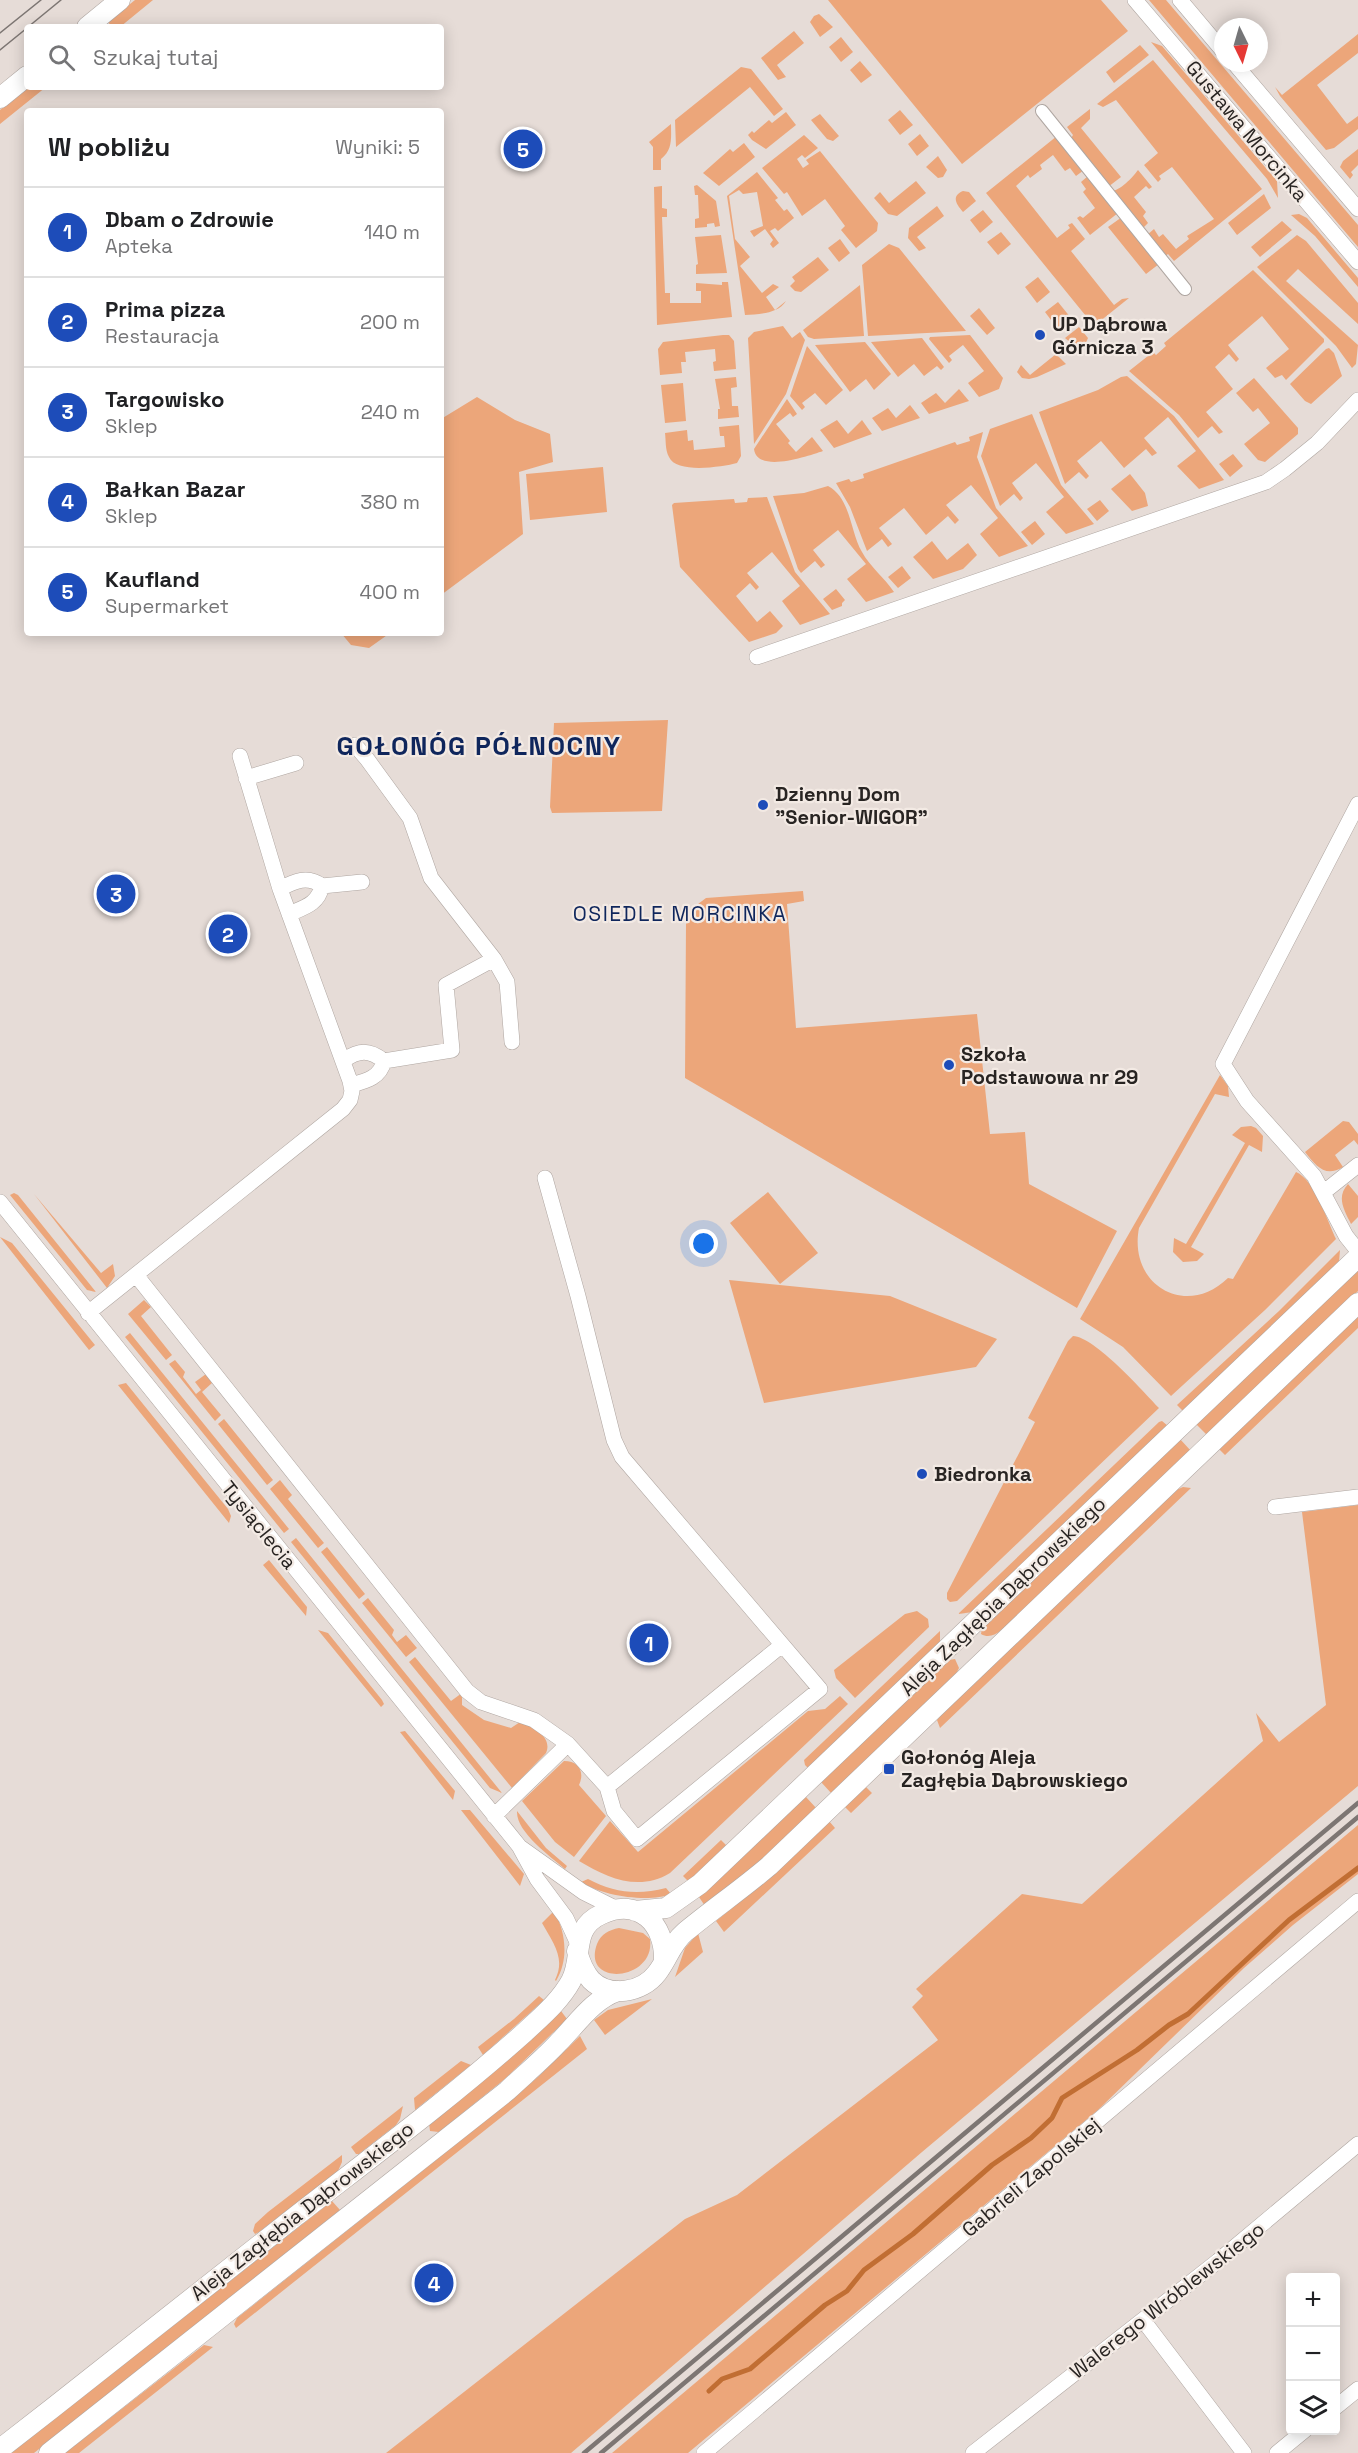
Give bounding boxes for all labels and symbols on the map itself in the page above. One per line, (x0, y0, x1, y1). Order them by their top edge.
north arrow (1214, 18, 1268, 72)
street label: Gustawa Morcinka (1180, 55, 1314, 207)
pin: 5 (504, 126, 542, 172)
place label: UP Dąbrowa Górnicza 3 (1052, 311, 1168, 360)
marker: UP Dąbrowa Górnicza 3 (1033, 328, 1047, 342)
district label: GOŁONÓG PÓŁNOCNY (336, 729, 622, 763)
place label: Dzienny Dom "Senior-WIGOR" (775, 781, 928, 830)
marker: Dzienny Dom "Senior-WIGOR" (756, 798, 770, 812)
pin: 3 (96, 872, 136, 916)
district label: OSIEDLE MORCINKA (573, 900, 787, 927)
pin: 2 (208, 912, 248, 956)
place label: Szkoła Podstawowa nr 29 (961, 1041, 1138, 1090)
marker: Szkoła Podstawowa nr 29 (942, 1058, 956, 1072)
your location (689, 1229, 718, 1258)
place label: Biedronka (934, 1461, 1032, 1487)
marker: Biedronka (915, 1467, 929, 1481)
street label: Tysiąclecia (215, 1476, 303, 1574)
street label: Aleja Zagłębia Dąbrowskiego (895, 1491, 1111, 1701)
pin: 1 (630, 1620, 668, 1666)
place label: Gołonóg Aleja Zagłębia Dąbrowskiego (901, 1744, 1128, 1793)
marker: Gołonóg Aleja Zagłębia Dąbrowskiego (882, 1762, 896, 1776)
street label: Gabrieli Zapolskiej (956, 2111, 1106, 2243)
street label: Aleja Zagłębia Dąbrowskiego (185, 2116, 419, 2306)
street label: Walerego Wróblewskiego (1064, 2216, 1270, 2384)
pin: 4 (414, 2260, 454, 2306)

